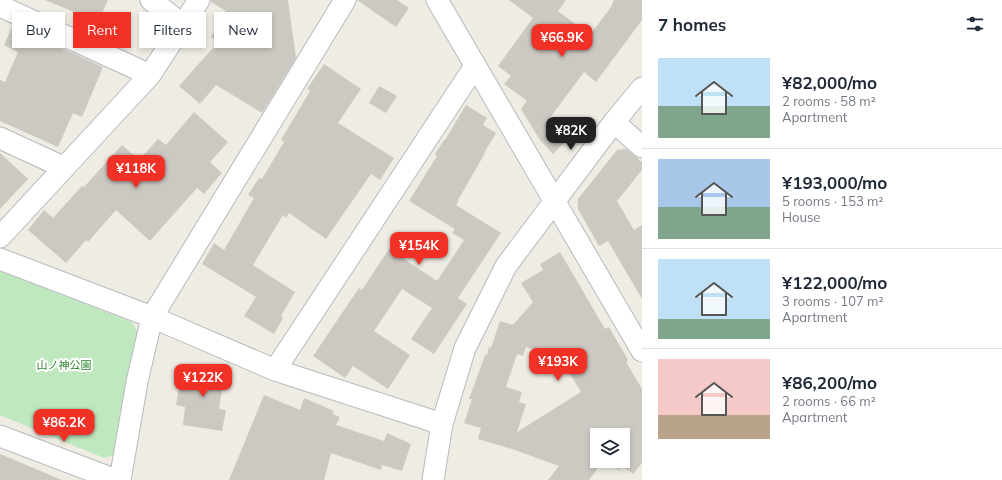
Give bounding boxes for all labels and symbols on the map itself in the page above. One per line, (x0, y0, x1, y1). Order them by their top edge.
pin: ¥66.9K (529, 24, 595, 58)
pin: ¥82K (547, 117, 595, 151)
pin: ¥118K (108, 155, 164, 189)
pin: ¥154K (391, 232, 447, 266)
pin: ¥193K (530, 348, 586, 382)
park label: 山ノ神公園 (37, 358, 92, 372)
pin: ¥122K (175, 364, 231, 398)
pin: ¥86.2K (31, 409, 97, 443)

